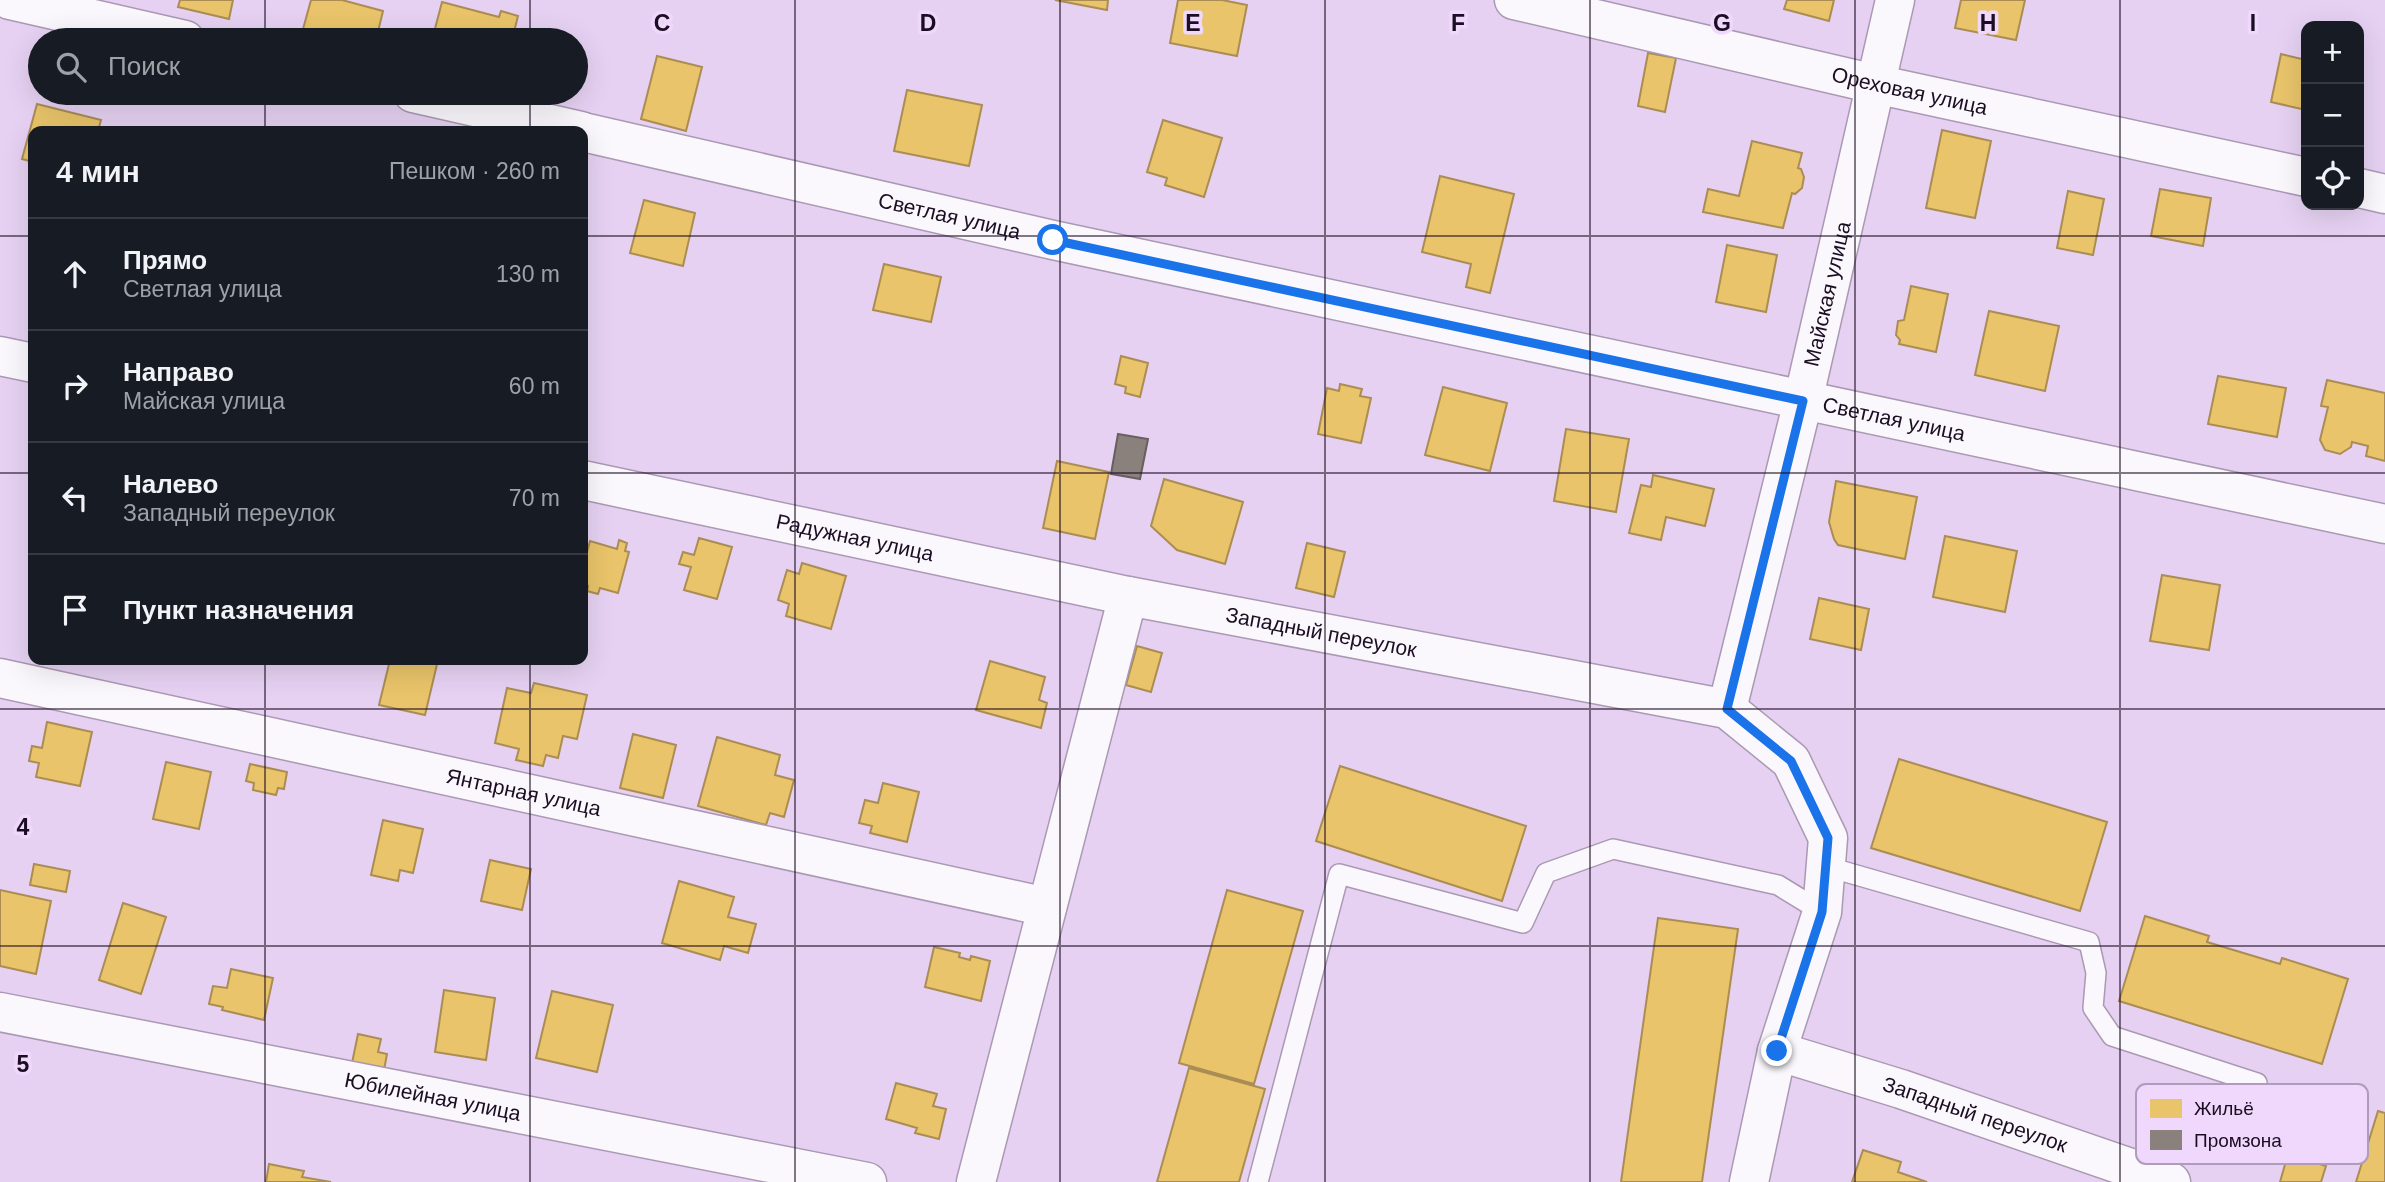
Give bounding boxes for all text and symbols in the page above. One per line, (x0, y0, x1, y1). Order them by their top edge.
text: C (654, 10, 670, 36)
text: D (920, 10, 936, 36)
text: E (1185, 10, 1201, 36)
text: F (1451, 10, 1465, 36)
text: G (1713, 10, 1731, 36)
text: H (1980, 10, 1996, 36)
text: I (2250, 10, 2256, 36)
map controls (2301, 21, 2364, 210)
button: + (2301, 21, 2364, 84)
search box (28, 28, 588, 105)
icon: search (52, 48, 90, 86)
text: Поиск (108, 51, 180, 81)
street label: Ореховая улица (1830, 62, 1990, 119)
button: − (2301, 84, 2364, 147)
button: locate (2301, 147, 2364, 210)
text: 4 мин (56, 155, 140, 188)
text: Пешком · 260 m (389, 158, 560, 184)
street label: Светлая улица (876, 188, 1023, 243)
street label: Майская улица (1799, 219, 1855, 369)
route start (1037, 224, 1068, 255)
text: Прямо (123, 245, 207, 275)
icon: ahead (56, 255, 94, 293)
text: 130 m (496, 261, 560, 287)
text: Светлая улица (123, 276, 282, 302)
text: Направо (123, 357, 234, 387)
icon: right (56, 367, 94, 405)
text: 60 m (509, 373, 560, 399)
text: Майская улица (123, 388, 285, 414)
street label: Светлая улица (1821, 392, 1968, 445)
text: Налево (123, 469, 218, 499)
icon: left (56, 479, 94, 517)
text: 70 m (509, 485, 560, 511)
text: Западный переулок (123, 500, 335, 526)
street label: Радужная улица (774, 509, 936, 565)
icon: arrive (56, 591, 94, 629)
text: Пункт назначения (123, 595, 354, 625)
street label: Западный переулок (1224, 603, 1419, 661)
street label: Янтарная улица (444, 764, 604, 820)
text: 4 (17, 814, 30, 840)
route end (1761, 1035, 1792, 1066)
text: 5 (17, 1051, 30, 1077)
street label: Юбилейная улица (343, 1068, 523, 1125)
street label: Западный переулок (1880, 1072, 2071, 1157)
legend (2136, 1084, 2368, 1164)
text: Жильё (2194, 1098, 2254, 1119)
text: Промзона (2194, 1130, 2282, 1151)

